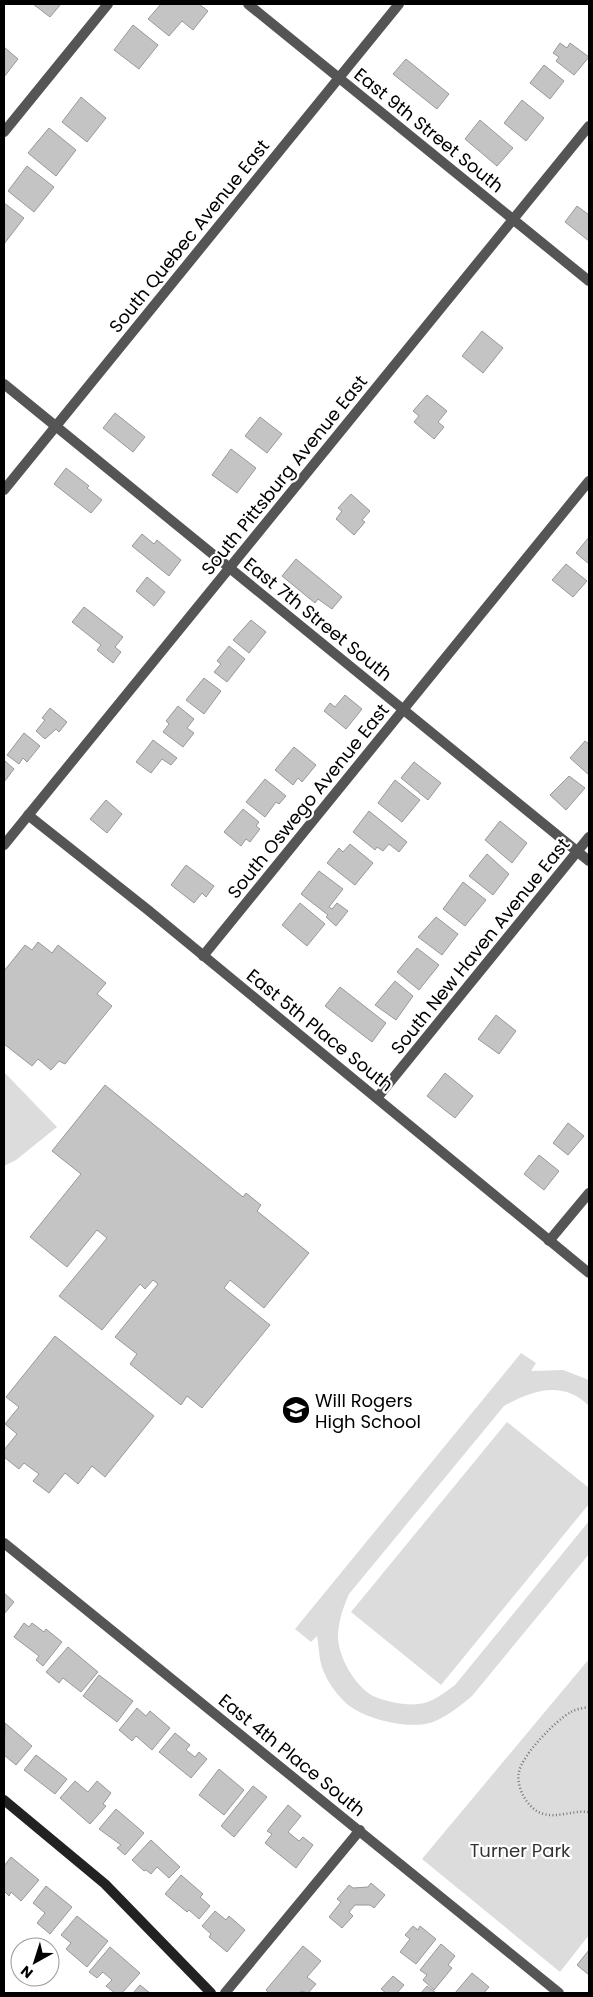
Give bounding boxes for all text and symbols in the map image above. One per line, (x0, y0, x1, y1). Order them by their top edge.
street label: East 9th Street South (349, 62, 509, 198)
street label: South Quebec Avenue East (103, 134, 275, 338)
street label: South Pittsburg Avenue East (195, 370, 373, 580)
street label: East 7th Street South (239, 551, 397, 687)
street label: South Oswego Avenue East (221, 698, 395, 904)
street label: South New Haven Avenue East (385, 833, 575, 1059)
street label: East 5th Place South (241, 963, 399, 1097)
place label: Will Rogers High School (315, 1388, 421, 1434)
school or university icon: Will Rogers High School (281, 1395, 311, 1425)
street label: East 4th Place South (213, 1688, 371, 1822)
park label: Turner Park (470, 1838, 571, 1863)
north arrow (10, 1937, 60, 1987)
text: N (16, 1961, 37, 1983)

